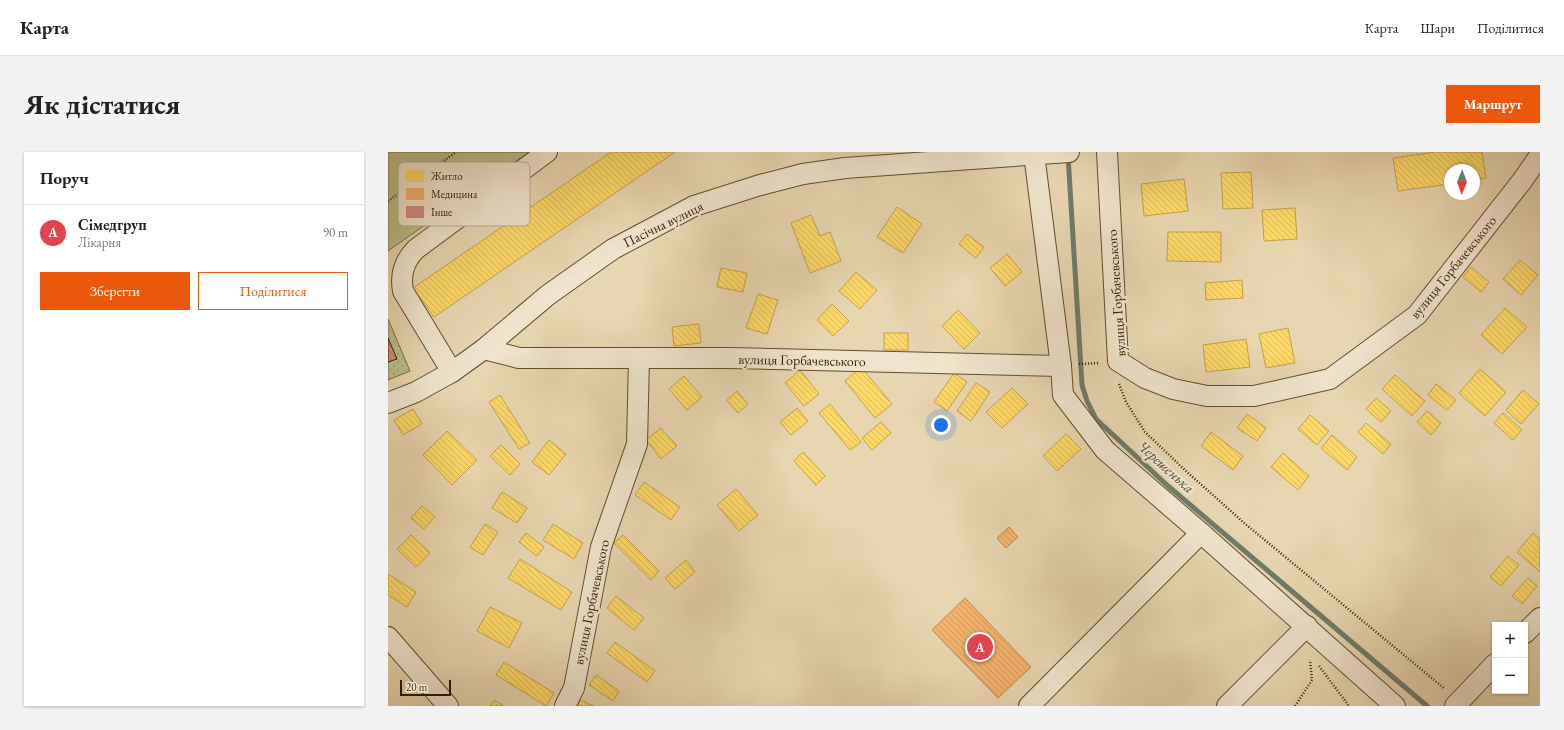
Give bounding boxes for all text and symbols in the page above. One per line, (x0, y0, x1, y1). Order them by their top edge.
text: Карта (20, 15, 69, 40)
text: Карта (1365, 19, 1398, 37)
text: Шари (1420, 19, 1455, 37)
text: Поділитися (1477, 19, 1544, 37)
button: Маршрут (1446, 85, 1540, 123)
text: Як дістатися (24, 86, 180, 122)
legend (398, 162, 530, 226)
north arrow (1444, 164, 1480, 200)
text: Поруч (40, 167, 89, 189)
text: Житло (430, 169, 463, 183)
text: Медицина (431, 187, 478, 201)
street label: Пасічна вулиця (620, 197, 706, 251)
text: Інше (431, 205, 453, 219)
street label: вулиця Горбачевського (1406, 212, 1500, 322)
text: Сімедгруп (78, 215, 147, 234)
text: A (48, 224, 58, 241)
text: 90 m (323, 224, 348, 241)
street label: вулиця Горбачевського (1103, 229, 1129, 357)
text: Лікарня (78, 234, 121, 251)
button: Зберегти (40, 272, 190, 310)
button: Поділитися (198, 272, 348, 310)
street label: вулиця Горбачевського (738, 350, 866, 370)
your location (931, 415, 951, 435)
water label: Черешенька (1134, 436, 1199, 497)
street label: вулиця Горбачевського (569, 538, 613, 666)
map controls (1492, 622, 1528, 694)
button: + (1492, 622, 1528, 658)
pin: A (967, 632, 993, 662)
button: − (1492, 658, 1528, 694)
scale bar (400, 678, 451, 697)
text: 20 m (406, 680, 427, 694)

